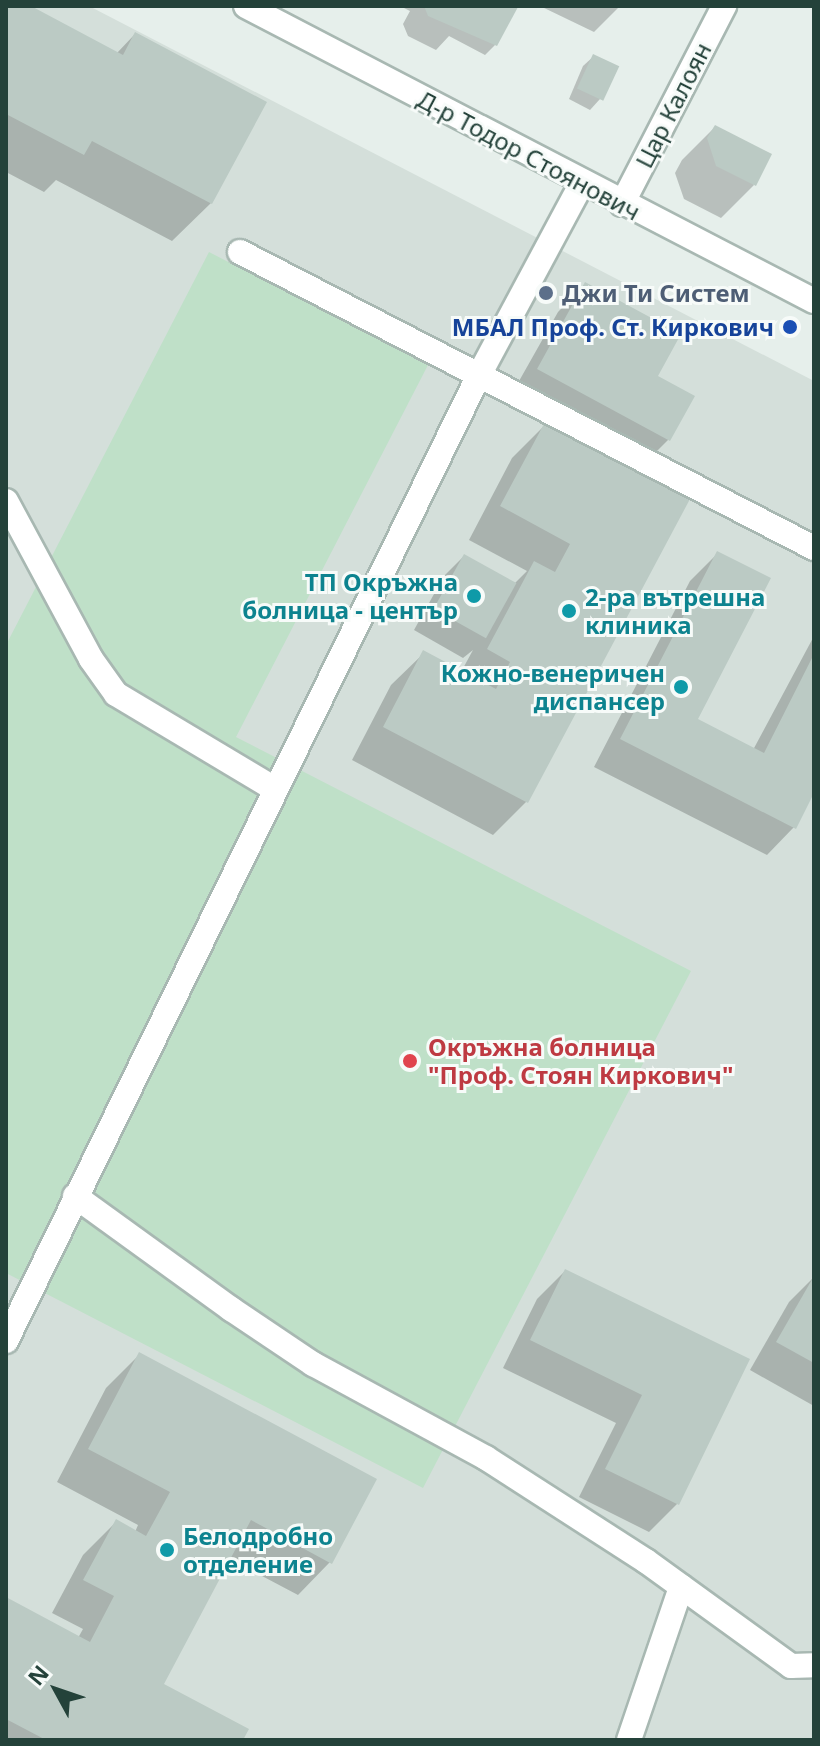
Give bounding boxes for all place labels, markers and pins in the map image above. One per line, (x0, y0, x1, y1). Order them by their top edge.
place label: Джи Ти Систем (562, 279, 750, 307)
marker: Джи Ти Систем (537, 284, 555, 302)
place label: МБАЛ Проф. Ст. Киркович (452, 313, 774, 341)
marker: МБАЛ Проф. Ст. Киркович (781, 318, 799, 336)
place label: ТП Окръжна болница - център (242, 568, 458, 624)
place label: 2-ра вътрешна клиника (585, 583, 765, 639)
marker: ТП Окръжна болница - център (465, 587, 483, 605)
marker: 2-ра вътрешна клиника (560, 602, 578, 620)
place label: Кожно-венеричен диспансер (441, 659, 665, 715)
marker: Кожно-венеричен диспансер (672, 678, 690, 696)
place label: Окръжна болница "Проф. Стоян Киркович" (428, 1033, 733, 1089)
marker: Окръжна болница "Проф. Стоян Киркович" (399, 1050, 421, 1072)
place label: Белодробно отделение (183, 1522, 333, 1578)
marker: Белодробно отделение (158, 1541, 176, 1559)

